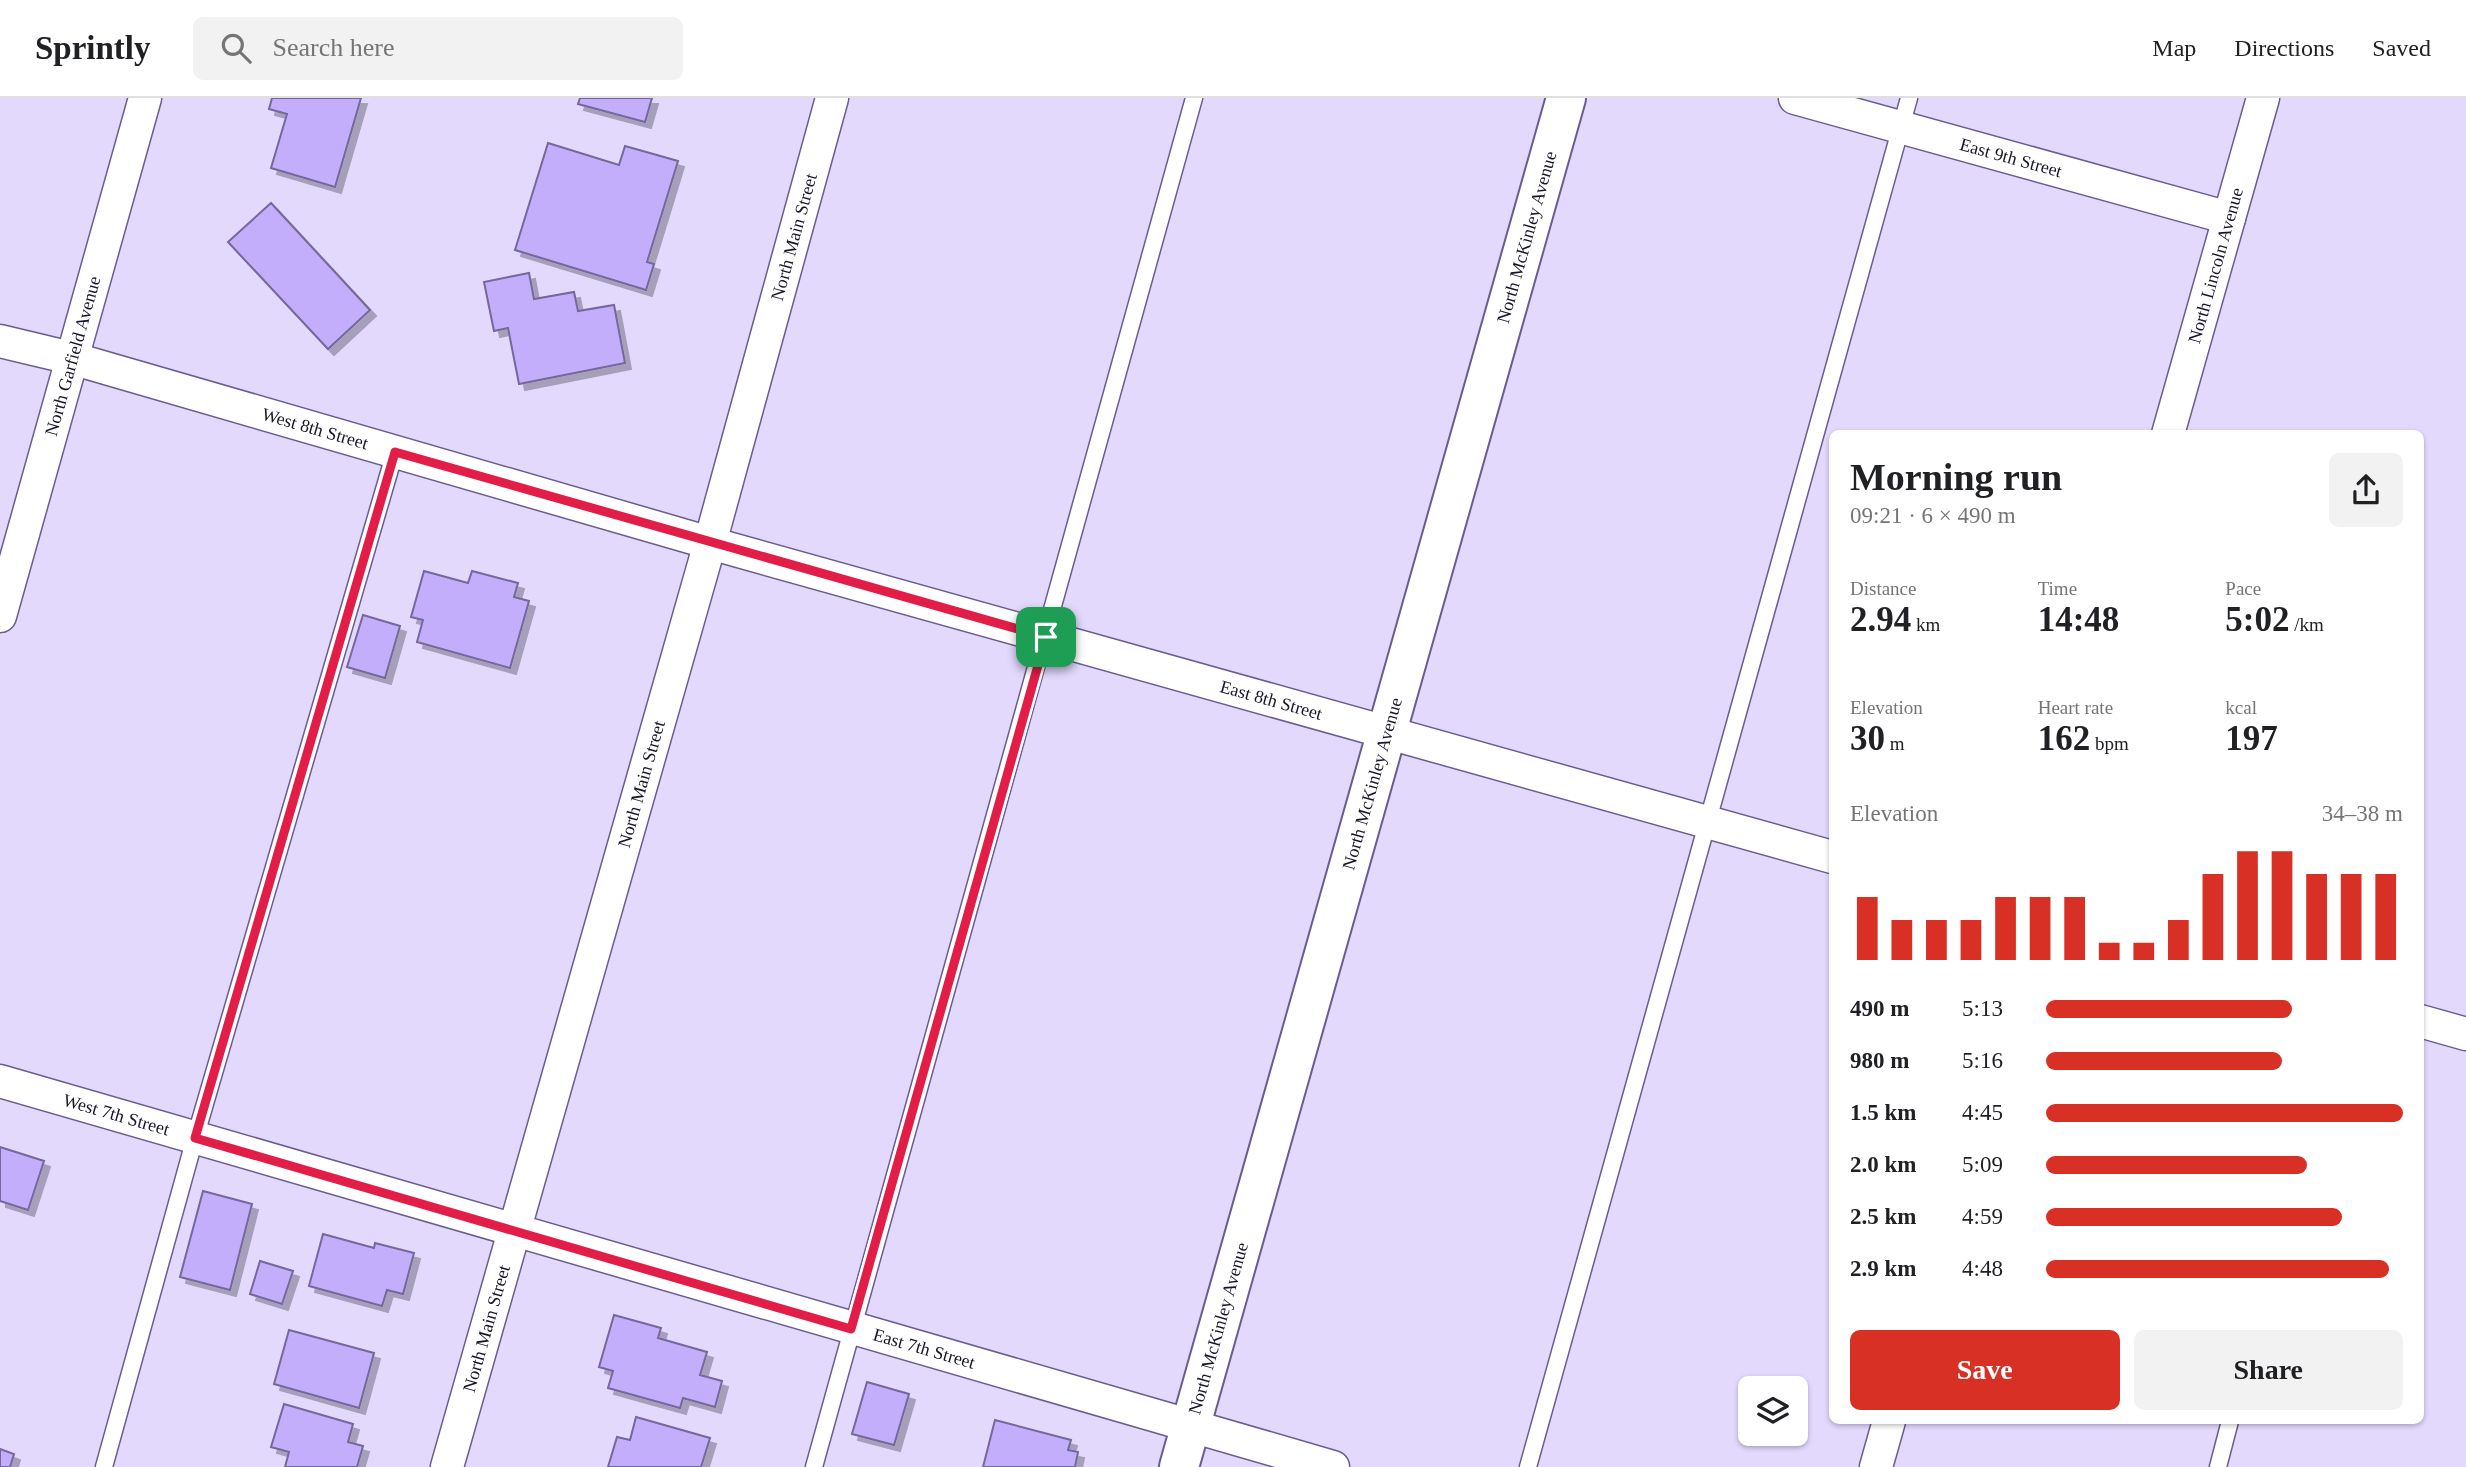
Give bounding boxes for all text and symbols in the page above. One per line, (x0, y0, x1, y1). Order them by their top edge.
search box (193, 17, 683, 80)
icon: search (217, 29, 255, 67)
text: Sprintly (35, 30, 151, 66)
text: Search here (273, 33, 395, 62)
text: Map (2152, 35, 2196, 61)
text: Directions (2234, 35, 2334, 61)
text: Saved (2372, 35, 2431, 61)
street label: East 9th Street (1958, 134, 2064, 181)
street label: North McKinley Avenue (1493, 149, 1560, 325)
street label: North Main Street (767, 171, 821, 303)
street label: North Lincoln Avenue (2184, 186, 2247, 346)
street label: North Garfield Avenue (41, 274, 105, 438)
street label: West 8th Street (260, 404, 370, 453)
button: share (2329, 453, 2403, 527)
text: Morning run (1850, 456, 2062, 498)
text: 09:21 · 6 × 490 m (1850, 503, 2016, 528)
text: Distance (1850, 578, 1916, 599)
text: Time (2038, 578, 2077, 599)
text: Pace (2225, 578, 2261, 599)
text: 2.94 (1850, 600, 1911, 639)
text: 14:48 (2038, 600, 2119, 639)
text: 5:02 (2225, 600, 2289, 639)
pin (1016, 607, 1076, 667)
text: km (1911, 614, 1940, 635)
text: /km (2289, 614, 2324, 635)
icon: arrive (1027, 618, 1065, 656)
street label: East 8th Street (1218, 676, 1324, 724)
street label: North McKinley Avenue (1338, 696, 1406, 872)
text: Elevation (1850, 697, 1923, 718)
text: Heart rate (2038, 697, 2113, 718)
text: kcal (2225, 697, 2257, 718)
street label: North Main Street (614, 718, 669, 850)
text: 30 (1850, 719, 1885, 758)
text: 162 (2038, 719, 2090, 758)
text: 197 (2225, 719, 2278, 758)
text: m (1885, 733, 1905, 754)
text: bpm (2090, 733, 2129, 754)
text: Elevation (1850, 801, 1938, 826)
text: 34–38 m (2322, 801, 2403, 826)
text: 490 m (1850, 996, 1909, 1021)
text: 5:13 (1962, 996, 2003, 1021)
text: 980 m (1850, 1048, 1909, 1073)
text: 5:16 (1962, 1048, 2003, 1073)
street label: West 7th Street (61, 1090, 172, 1140)
text: 1.5 km (1850, 1100, 1916, 1125)
text: 4:45 (1962, 1100, 2003, 1125)
text: 2.0 km (1850, 1152, 1916, 1177)
text: 5:09 (1962, 1152, 2003, 1177)
text: 2.5 km (1850, 1204, 1916, 1229)
text: 4:59 (1962, 1204, 2003, 1229)
street label: North McKinley Avenue (1184, 1240, 1252, 1417)
text: 2.9 km (1850, 1256, 1916, 1281)
text: 4:48 (1962, 1256, 2003, 1281)
street label: North Main Street (459, 1263, 514, 1394)
street label: East 7th Street (871, 1324, 977, 1373)
button: Save (1850, 1330, 2120, 1410)
button: Share (2134, 1330, 2403, 1410)
map controls (1738, 1376, 1808, 1446)
button: layers (1738, 1376, 1808, 1446)

